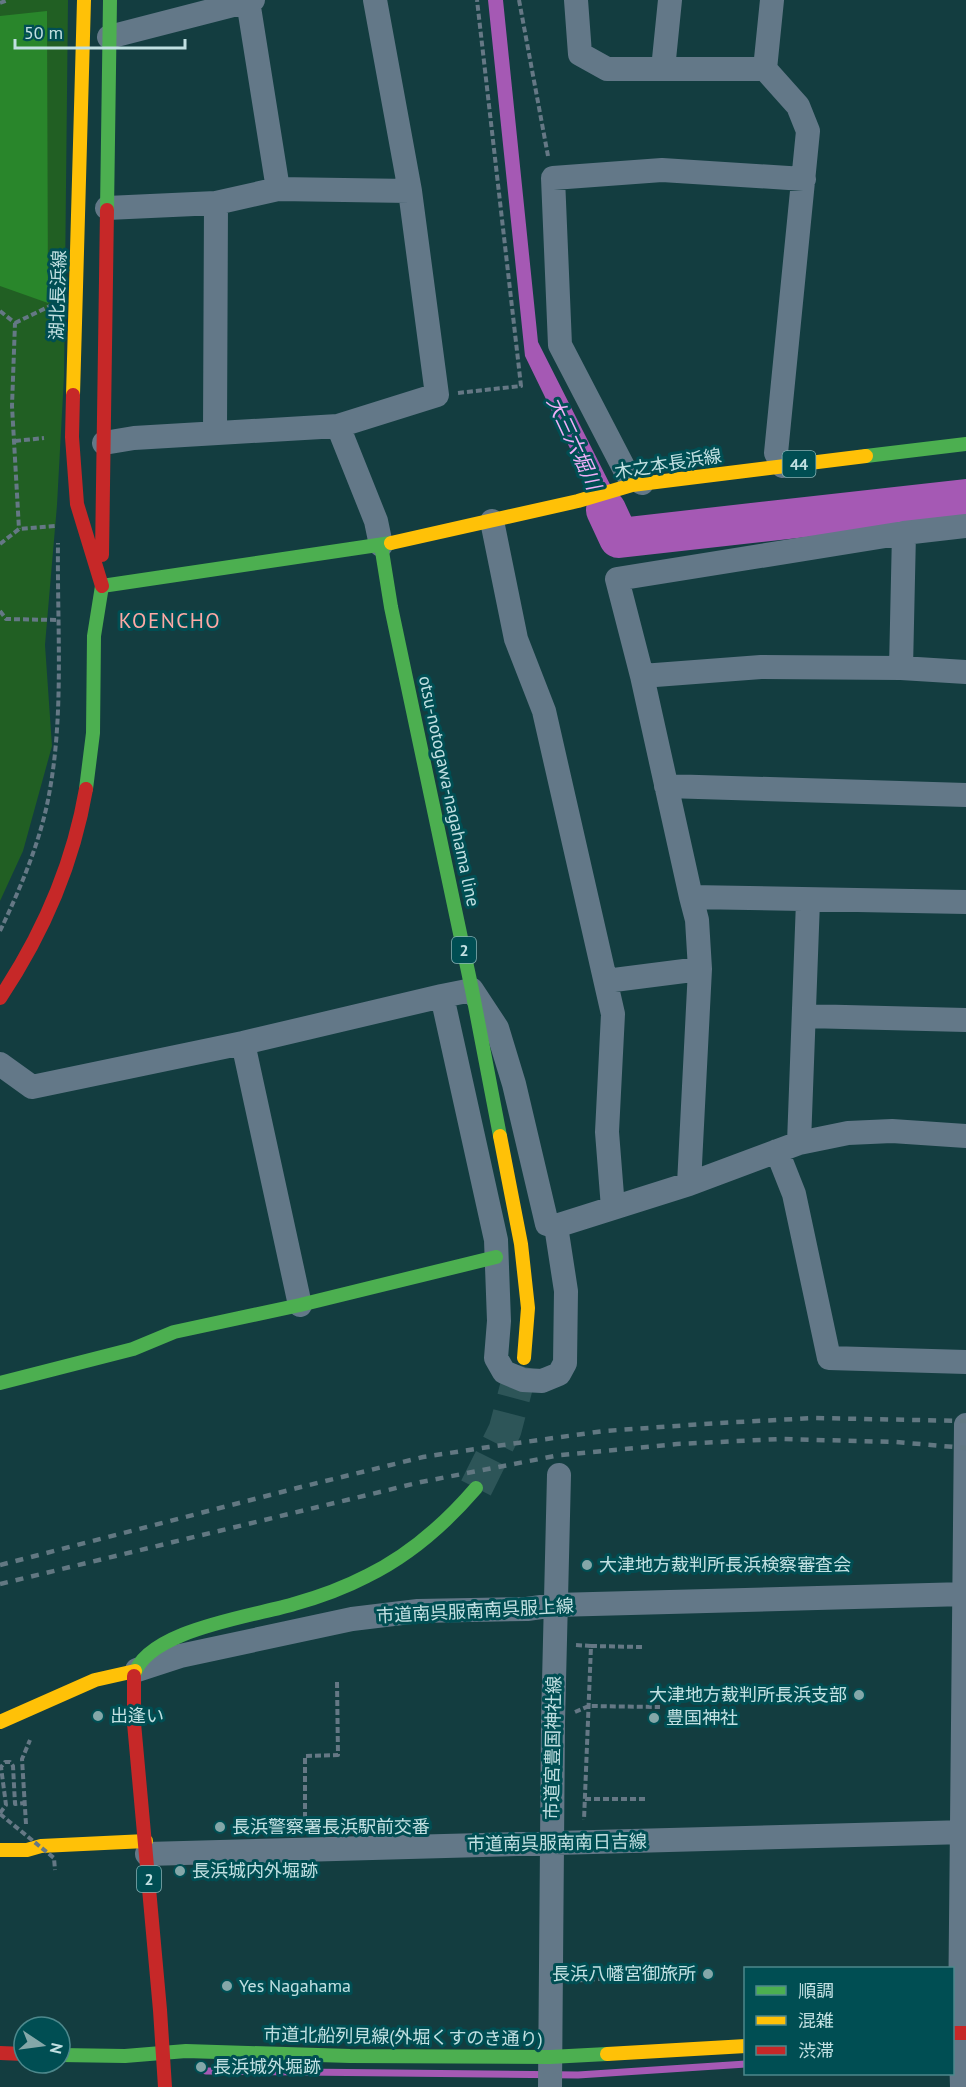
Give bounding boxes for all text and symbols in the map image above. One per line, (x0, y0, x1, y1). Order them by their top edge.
scale bar (15, 12, 184, 50)
text: 50 m (24, 21, 63, 44)
street label: 湖北長浜線 (44, 250, 71, 340)
water label: 大三六堀川 (541, 392, 608, 496)
street label: 木之本長浜線 (613, 444, 723, 483)
road number: 44 (782, 451, 816, 477)
district label: KOENCHO (119, 607, 221, 634)
street label: otsu-notogawa-nagahama line (414, 673, 485, 908)
road number: 2 (452, 937, 476, 963)
place label: 大津地方裁判所長浜検察審査会 (599, 1553, 851, 1576)
marker: 大津地方裁判所長浜検察審査会 (580, 1558, 594, 1572)
street label: 市道南呉服南南呉服上線 (376, 1594, 574, 1627)
street label: 市道宮豊国神社線 (540, 1676, 565, 1820)
place label: 大津地方裁判所長浜支部 (649, 1683, 847, 1706)
marker: 大津地方裁判所長浜支部 (852, 1688, 866, 1702)
place label: 出逢い (110, 1704, 164, 1727)
place label: 豊国神社 (666, 1706, 738, 1729)
marker: 出逢い (91, 1709, 105, 1723)
marker: 豊国神社 (647, 1711, 661, 1725)
place label: 長浜警察署長浜駅前交番 (232, 1815, 430, 1838)
marker: 長浜警察署長浜駅前交番 (213, 1820, 227, 1834)
street label: 市道南呉服南南日吉線 (467, 1829, 647, 1856)
place label: 長浜城内外堀跡 (192, 1859, 318, 1882)
marker: 長浜城内外堀跡 (173, 1864, 187, 1878)
road number: 2 (137, 1866, 161, 1892)
place label: 長浜八幡宮御旅所 (552, 1962, 696, 1985)
marker: 長浜八幡宮御旅所 (701, 1967, 715, 1981)
legend (744, 1967, 954, 2075)
place label: Yes Nagahama (239, 1974, 351, 1997)
marker: Yes Nagahama (220, 1979, 234, 1993)
text: 順調 (798, 1979, 834, 2002)
text: 混雑 (798, 2009, 834, 2032)
north arrow (12, 2015, 72, 2075)
street label: 市道北船列見線(外堀くすのき通り) (263, 2023, 543, 2050)
text: 渋滞 (798, 2039, 834, 2062)
text: N (46, 2041, 68, 2056)
place label: 長浜城外堀跡 (213, 2055, 321, 2078)
marker: 長浜城外堀跡 (194, 2060, 208, 2074)

